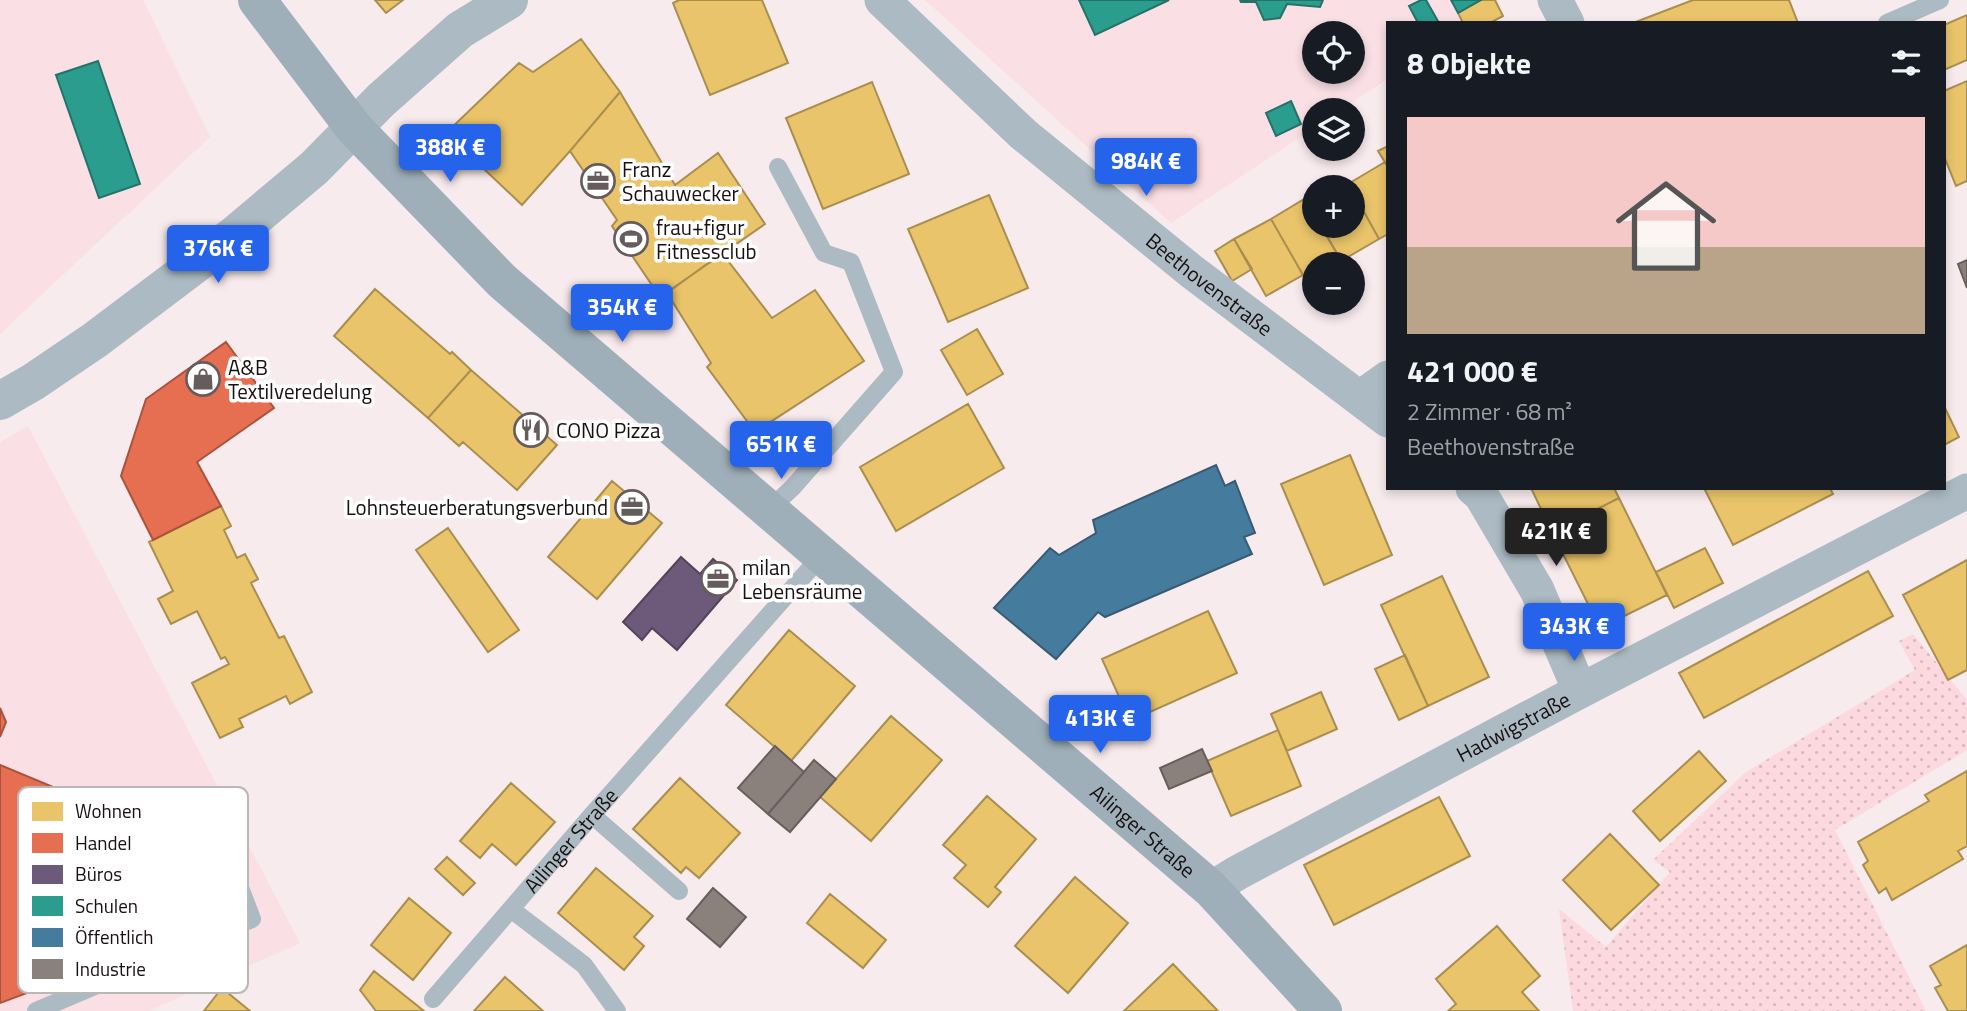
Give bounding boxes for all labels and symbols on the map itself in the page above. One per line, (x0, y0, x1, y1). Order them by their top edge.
pin: 388K € (393, 124, 507, 184)
pin: 984K € (1089, 138, 1203, 198)
place label: Franz Schauwecker (622, 153, 739, 209)
office icon: Franz Schauwecker (579, 162, 617, 200)
place label: frau+figur Fitnessclub (656, 211, 757, 267)
sports icon: frau+figur Fitnessclub (612, 220, 650, 258)
street label: Beethovenstraße (1139, 225, 1280, 344)
pin: 376K € (161, 226, 275, 285)
pin: 354K € (565, 284, 679, 344)
place label: A&B Textilveredelung (228, 351, 372, 407)
shop icon: A&B Textilveredelung (184, 360, 222, 398)
restaurant icon: CONO Pizza (512, 411, 550, 449)
place label: CONO Pizza (556, 414, 661, 446)
pin: 651K € (724, 421, 838, 481)
office icon: Lohnsteuerberatungsverbund (613, 488, 651, 526)
place label: Lohnsteuerberatungsverbund (346, 491, 608, 523)
pin: 421K € (1499, 508, 1613, 568)
place label: milan Lebensräume (742, 551, 862, 607)
office icon: milan Lebensräume (699, 560, 737, 598)
pin: 343K € (1517, 604, 1631, 663)
street label: Hadwigstraße (1450, 683, 1576, 770)
pin: 413K € (1043, 696, 1157, 755)
street label: Ailinger Straße (1083, 776, 1203, 885)
street label: Ailinger Straße (516, 780, 625, 900)
legend (18, 787, 248, 993)
text: Wohnen (75, 796, 142, 825)
text: Handel (75, 828, 132, 857)
text: Büros (75, 859, 122, 888)
text: Schulen (75, 891, 138, 920)
text: Öffentlich (75, 922, 153, 951)
text: Industrie (75, 954, 146, 983)

